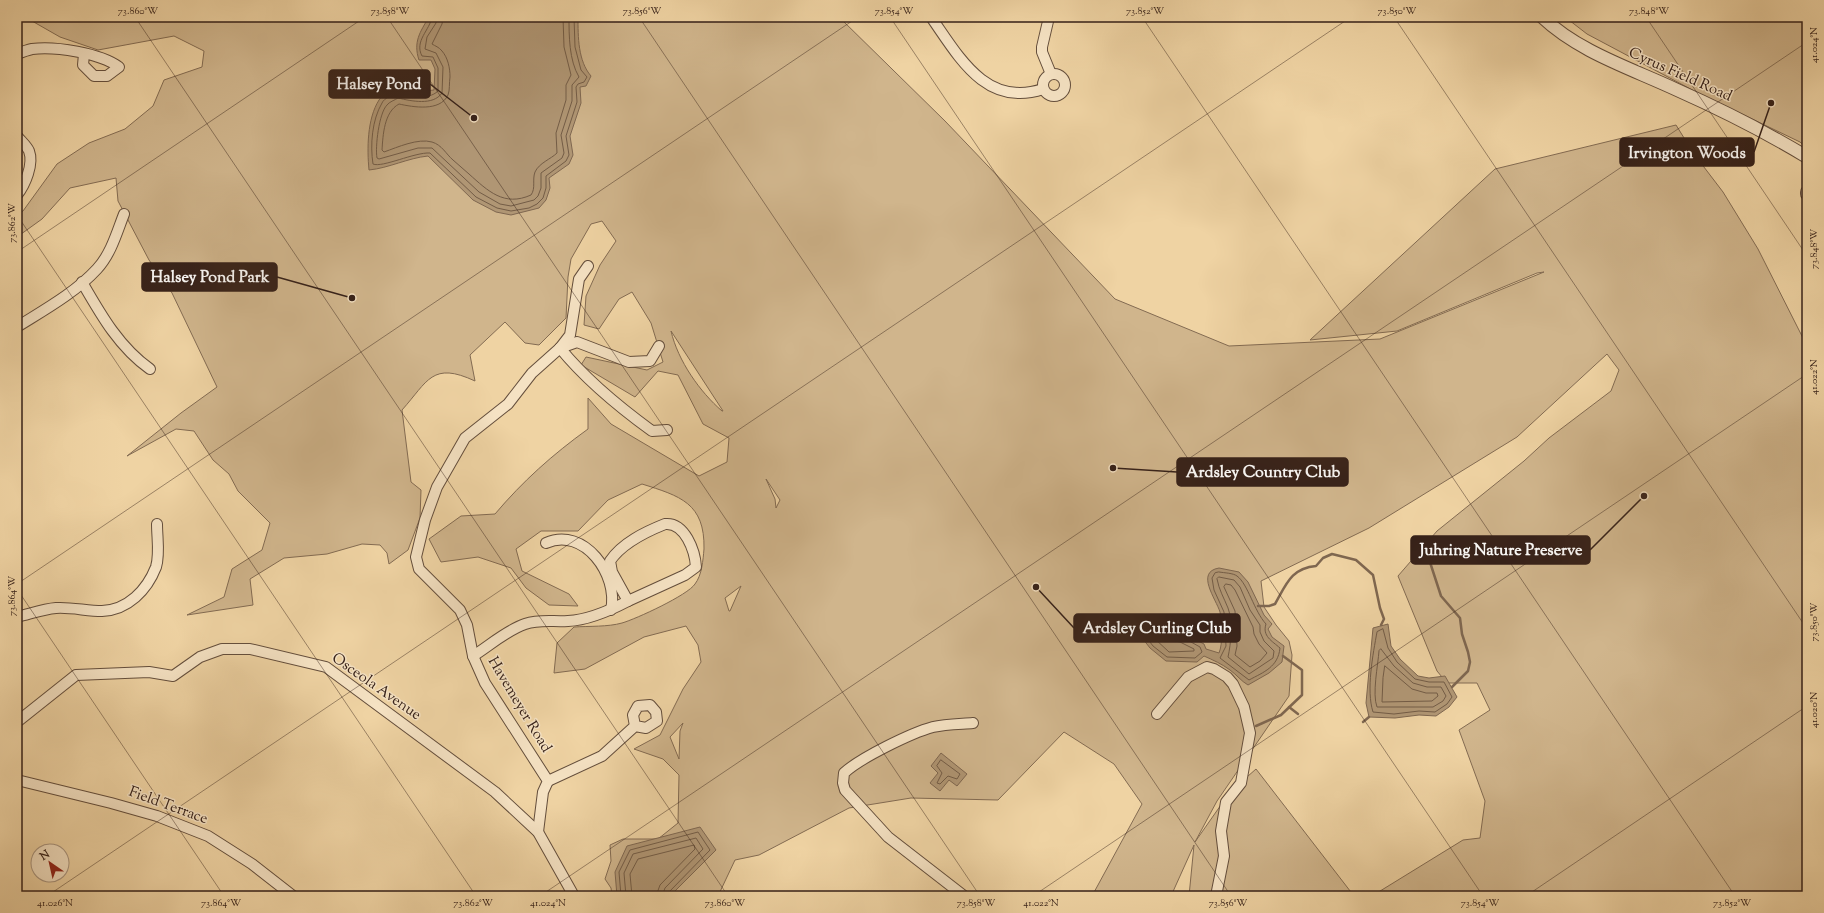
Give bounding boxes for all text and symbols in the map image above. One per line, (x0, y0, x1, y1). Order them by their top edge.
text: 73.860°W (118, 4, 158, 19)
text: 73.858°W (371, 4, 409, 19)
text: 73.856°W (623, 4, 661, 19)
text: 73.854°W (875, 4, 913, 19)
text: 73.852°W (1126, 4, 1164, 19)
text: 73.850°W (1378, 4, 1416, 19)
text: 73.848°W (1629, 4, 1669, 19)
text: 41.024°N (1807, 27, 1822, 63)
street label: Cyrus Field Road (1625, 43, 1736, 107)
callout: Halsey Pond (329, 70, 430, 98)
text: Halsey Pond (337, 74, 422, 97)
callout: Irvington Woods (1620, 138, 1754, 166)
text: Irvington Woods (1628, 143, 1746, 166)
text: 73.862°W (5, 203, 20, 243)
text: 73.848°W (1807, 229, 1822, 269)
callout: Halsey Pond Park (142, 263, 277, 291)
text: Halsey Pond Park (151, 267, 270, 290)
text: 41.022°N (1807, 359, 1822, 395)
callout: Ardsley Country Club (1177, 458, 1348, 486)
text: Ardsley Country Club (1186, 462, 1340, 485)
callout: Juhring Nature Preserve (1411, 536, 1590, 564)
text: Juhring Nature Preserve (1418, 540, 1583, 563)
text: 73.864°W (5, 576, 20, 616)
text: 73.850°W (1807, 603, 1822, 641)
callout: Ardsley Curling Club (1074, 614, 1240, 642)
text: Ardsley Curling Club (1082, 618, 1232, 641)
street label: Osceola Avenue (327, 648, 425, 726)
street label: Havemeyer Road (482, 653, 556, 757)
text: 41.020°N (1807, 692, 1822, 728)
street label: Field Terrace (125, 782, 211, 830)
north arrow (30, 843, 70, 883)
text: N (36, 846, 53, 865)
text: 41.026°N (37, 896, 73, 911)
text: 73.864°W (201, 896, 241, 911)
text: 73.862°W (453, 896, 493, 911)
text: 41.024°N (530, 896, 566, 911)
text: 73.860°W (705, 896, 745, 911)
text: 73.858°W (957, 896, 995, 911)
text: 41.022°N (1023, 896, 1059, 911)
text: 73.856°W (1209, 896, 1247, 911)
text: 73.854°W (1461, 896, 1499, 911)
text: 73.852°W (1713, 896, 1751, 911)

